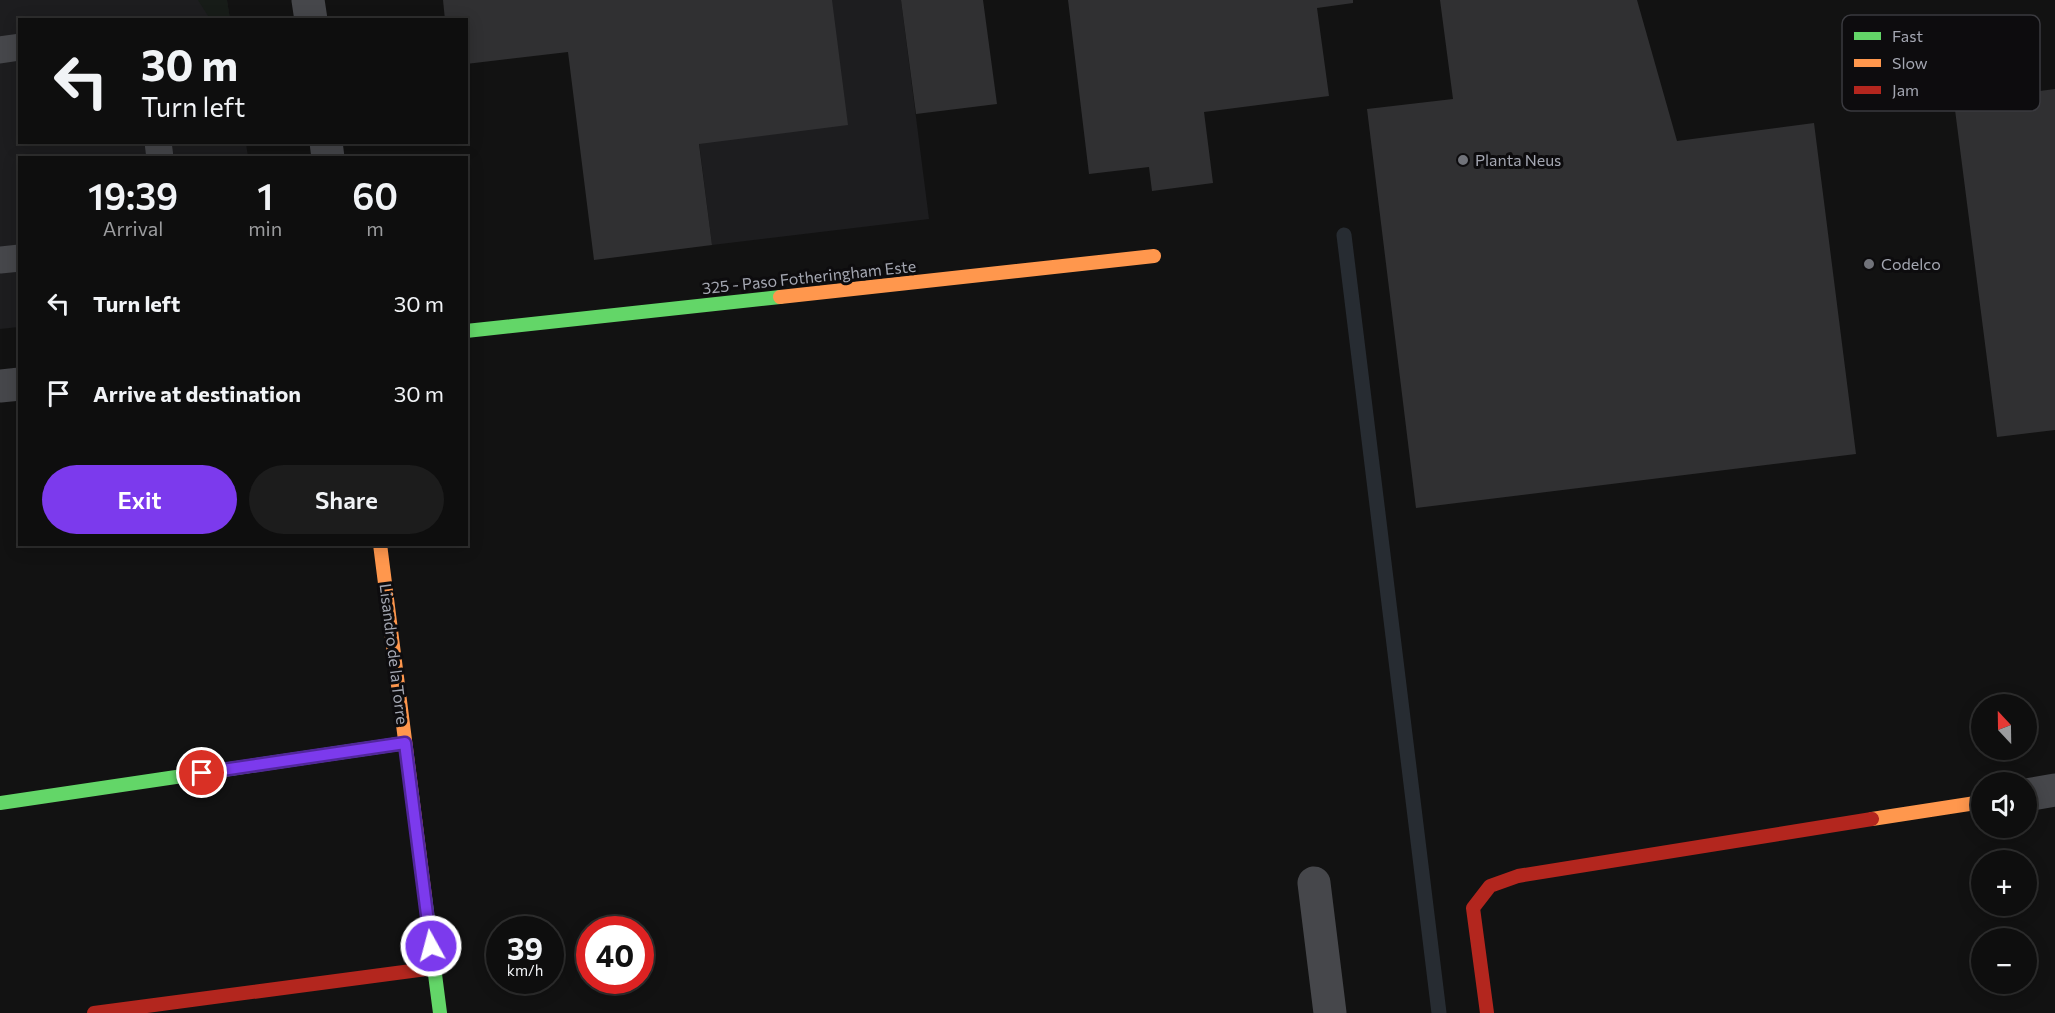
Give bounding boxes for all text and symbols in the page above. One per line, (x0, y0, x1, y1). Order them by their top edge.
legend (1842, 15, 2040, 111)
text: Fast (1892, 26, 1923, 45)
text: 30 m (141, 38, 238, 90)
icon: left (42, 42, 120, 120)
text: Slow (1892, 53, 1928, 72)
text: Jam (1892, 80, 1919, 99)
text: Turn left (141, 90, 245, 123)
place label: Planta Neus (1475, 150, 1561, 169)
marker: Planta Neus (1456, 153, 1470, 167)
text: 19:39 (88, 173, 178, 217)
text: 1 (257, 173, 273, 217)
text: 60 (352, 173, 398, 217)
text: Arrival (103, 216, 163, 240)
text: min (248, 216, 282, 240)
text: m (366, 216, 384, 240)
place label: Codelco (1881, 254, 1941, 273)
street label: 325 - Paso Fotheringham Este (701, 256, 917, 297)
marker: Codelco (1862, 257, 1876, 271)
icon: left (42, 287, 75, 320)
text: Turn left (93, 290, 180, 317)
text: 30 m (394, 290, 444, 317)
icon: arrive (42, 377, 75, 410)
text: Arrive at destination (93, 380, 301, 407)
text: 30 m (394, 380, 444, 407)
button: Exit (42, 465, 237, 534)
button: Share (249, 465, 444, 534)
street label: Lisandro de la Torre (376, 582, 413, 725)
north arrow (1971, 694, 2037, 760)
map controls (1971, 694, 2037, 994)
pin (176, 747, 227, 798)
icon: arrive (185, 756, 218, 789)
button: sound (1971, 772, 2037, 838)
button: + (1971, 850, 2037, 916)
position arrow (399, 914, 463, 978)
speed limit sign: 40 (576, 916, 654, 994)
button: − (1971, 928, 2037, 994)
text: 39 (507, 929, 543, 966)
text: km/h (507, 961, 543, 979)

